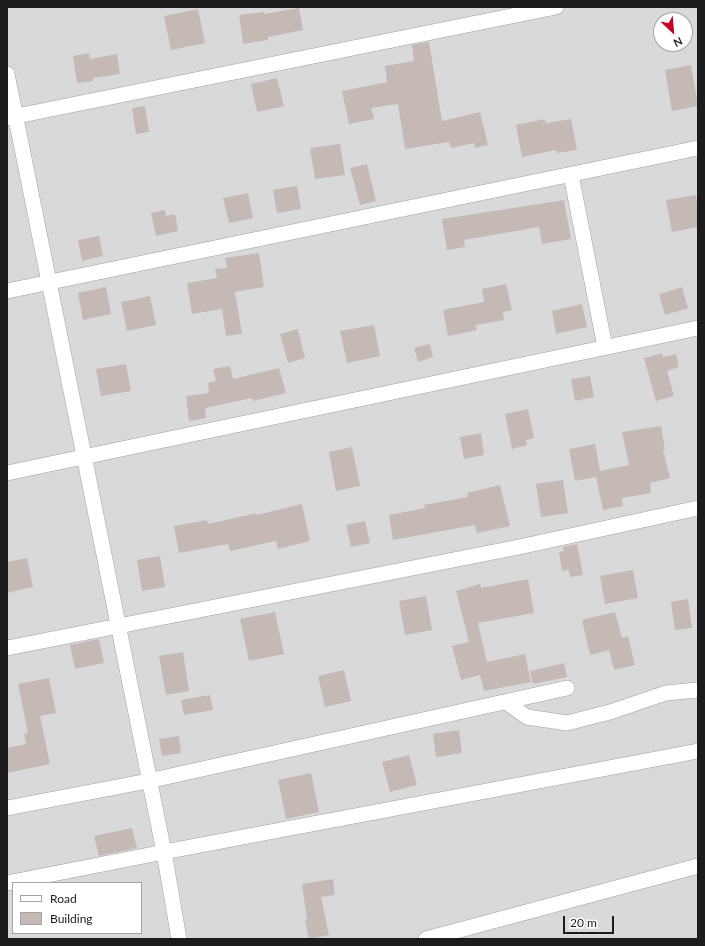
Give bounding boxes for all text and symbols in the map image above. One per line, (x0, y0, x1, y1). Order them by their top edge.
north arrow (653, 12, 693, 52)
text: N (671, 35, 685, 50)
legend (12, 882, 142, 934)
text: Road (50, 891, 77, 906)
scale bar (565, 908, 616, 934)
text: Building (50, 911, 93, 926)
text: 20 m (570, 915, 597, 930)

